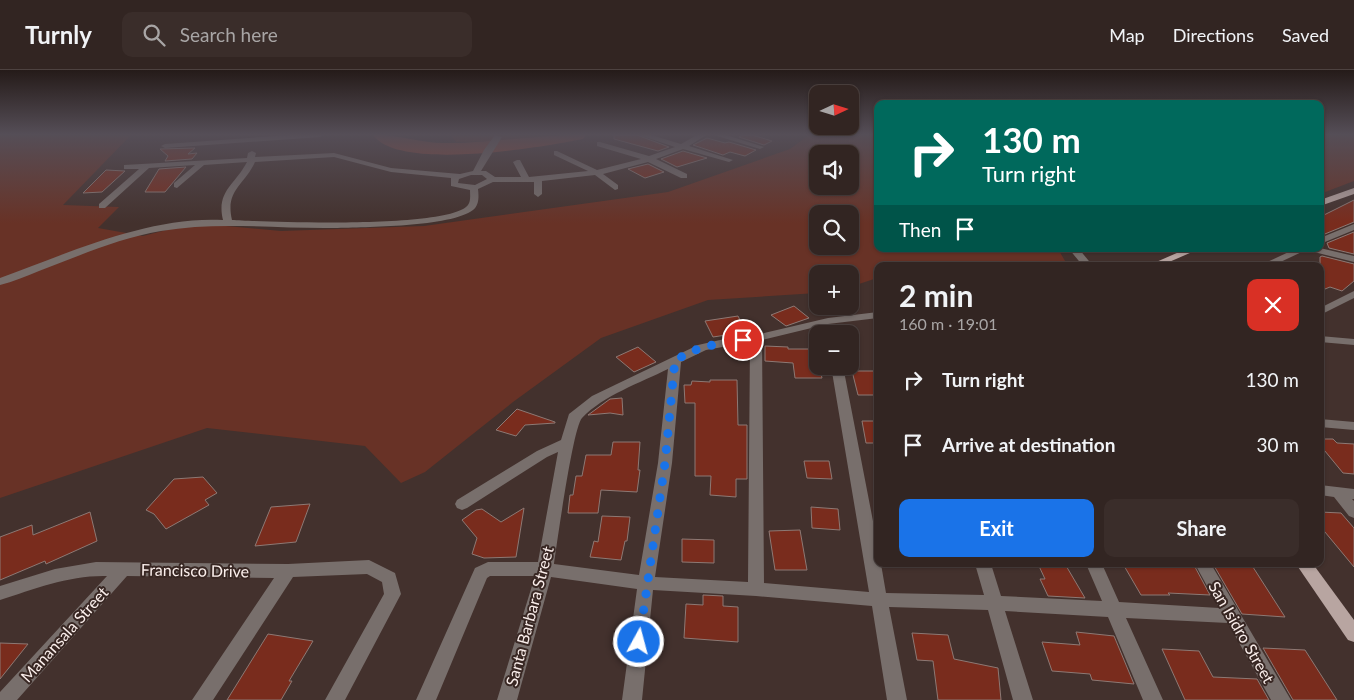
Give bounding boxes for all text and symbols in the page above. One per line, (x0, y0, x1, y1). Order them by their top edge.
search box (122, 12, 472, 57)
text: Turnly (25, 20, 92, 49)
icon: search (140, 21, 168, 49)
text: Search here (180, 23, 278, 46)
text: Map (1109, 24, 1145, 46)
text: Directions (1173, 24, 1254, 46)
text: Saved (1282, 24, 1329, 46)
north arrow (809, 85, 859, 135)
map controls (809, 85, 859, 375)
text: 130 m (982, 118, 1081, 160)
icon: right (899, 120, 964, 185)
button: sound (809, 145, 859, 195)
text: Turn right (982, 160, 1076, 187)
button: search (809, 205, 859, 255)
icon: arrive (951, 215, 979, 243)
text: Then (899, 218, 941, 241)
button: + (809, 265, 859, 315)
text: 2 min (899, 277, 973, 313)
button: close (1247, 279, 1299, 331)
text: 160 m · 19:01 (899, 314, 998, 333)
pin (722, 319, 764, 361)
button: − (809, 325, 859, 375)
icon: arrive (729, 326, 757, 354)
icon: right (899, 366, 927, 394)
text: Turn right (942, 368, 1024, 391)
text: 130 m (1245, 368, 1299, 391)
icon: arrive (899, 431, 927, 459)
text: Arrive at destination (942, 433, 1115, 456)
text: 30 m (1256, 433, 1299, 456)
button: Exit (899, 499, 1094, 557)
button: Share (1104, 499, 1299, 557)
street label: Santa Barbara Street (501, 544, 557, 688)
street label: Francisco Drive (141, 560, 249, 580)
street label: San Isidro Street (1205, 578, 1279, 686)
street label: Manansala Street (16, 582, 112, 685)
position arrow (612, 615, 664, 667)

